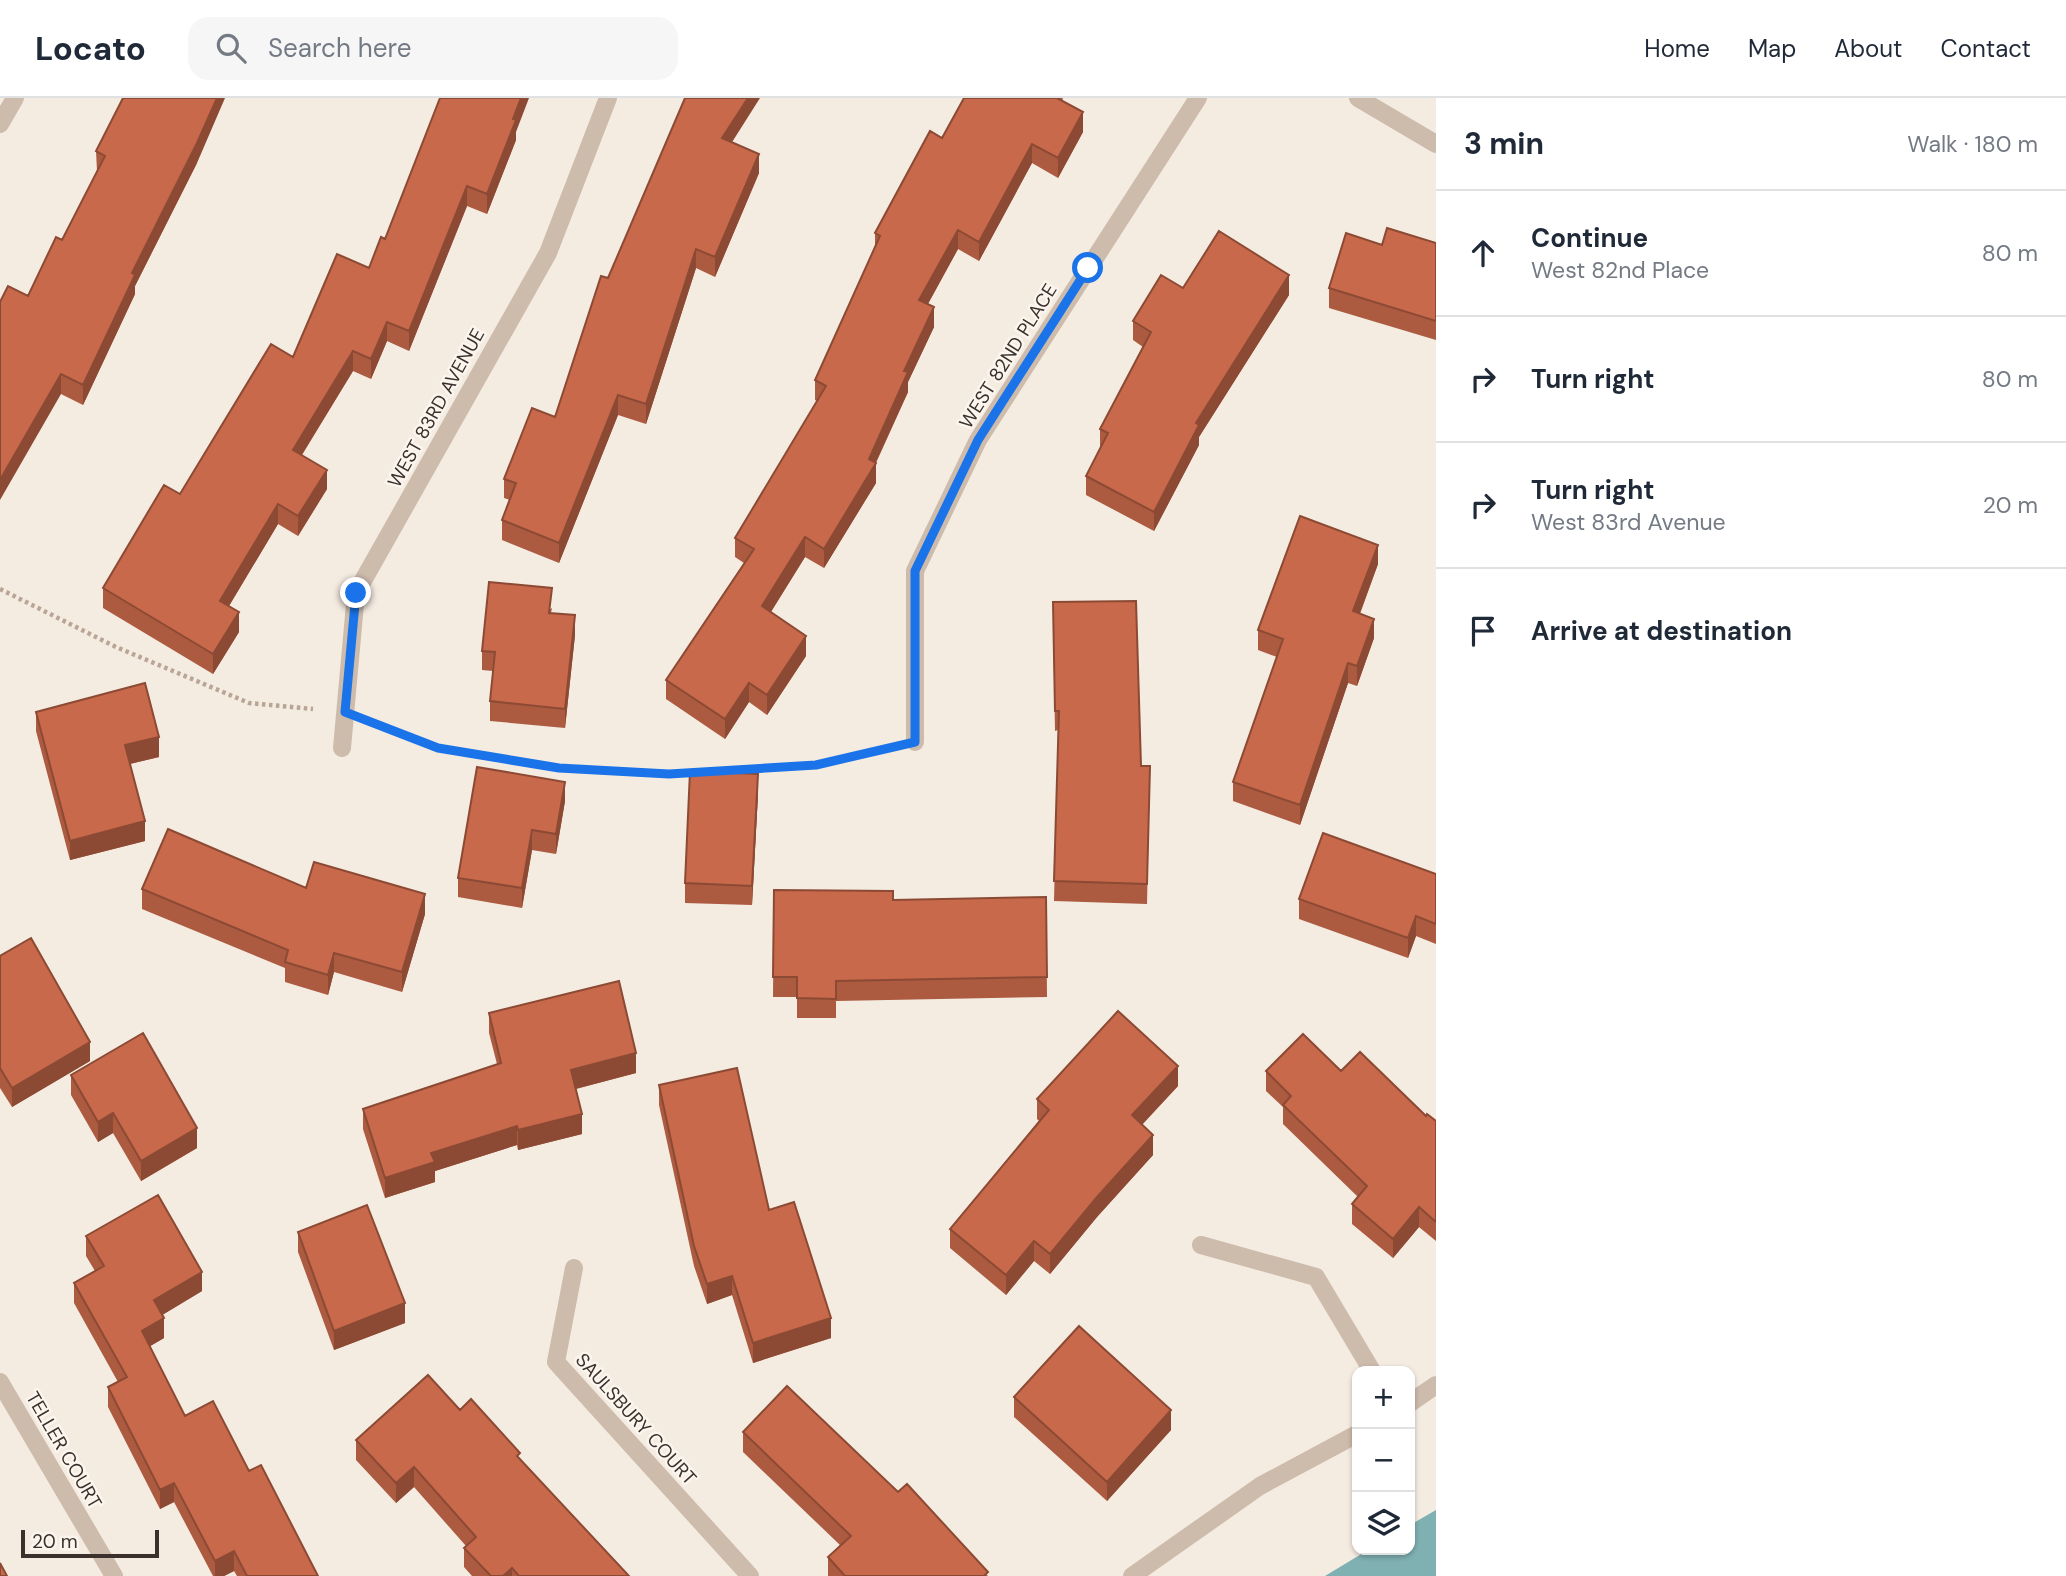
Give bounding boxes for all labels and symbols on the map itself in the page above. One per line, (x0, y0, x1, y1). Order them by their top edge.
route start (1072, 252, 1103, 283)
street label: WEST 82ND PLACE (953, 279, 1063, 433)
street label: WEST 83RD AVENUE (382, 324, 490, 492)
route end (340, 577, 371, 608)
street label: SAULSBURY COURT (570, 1348, 702, 1491)
street label: TELLER COURT (20, 1387, 108, 1513)
scale bar (21, 1527, 159, 1559)

